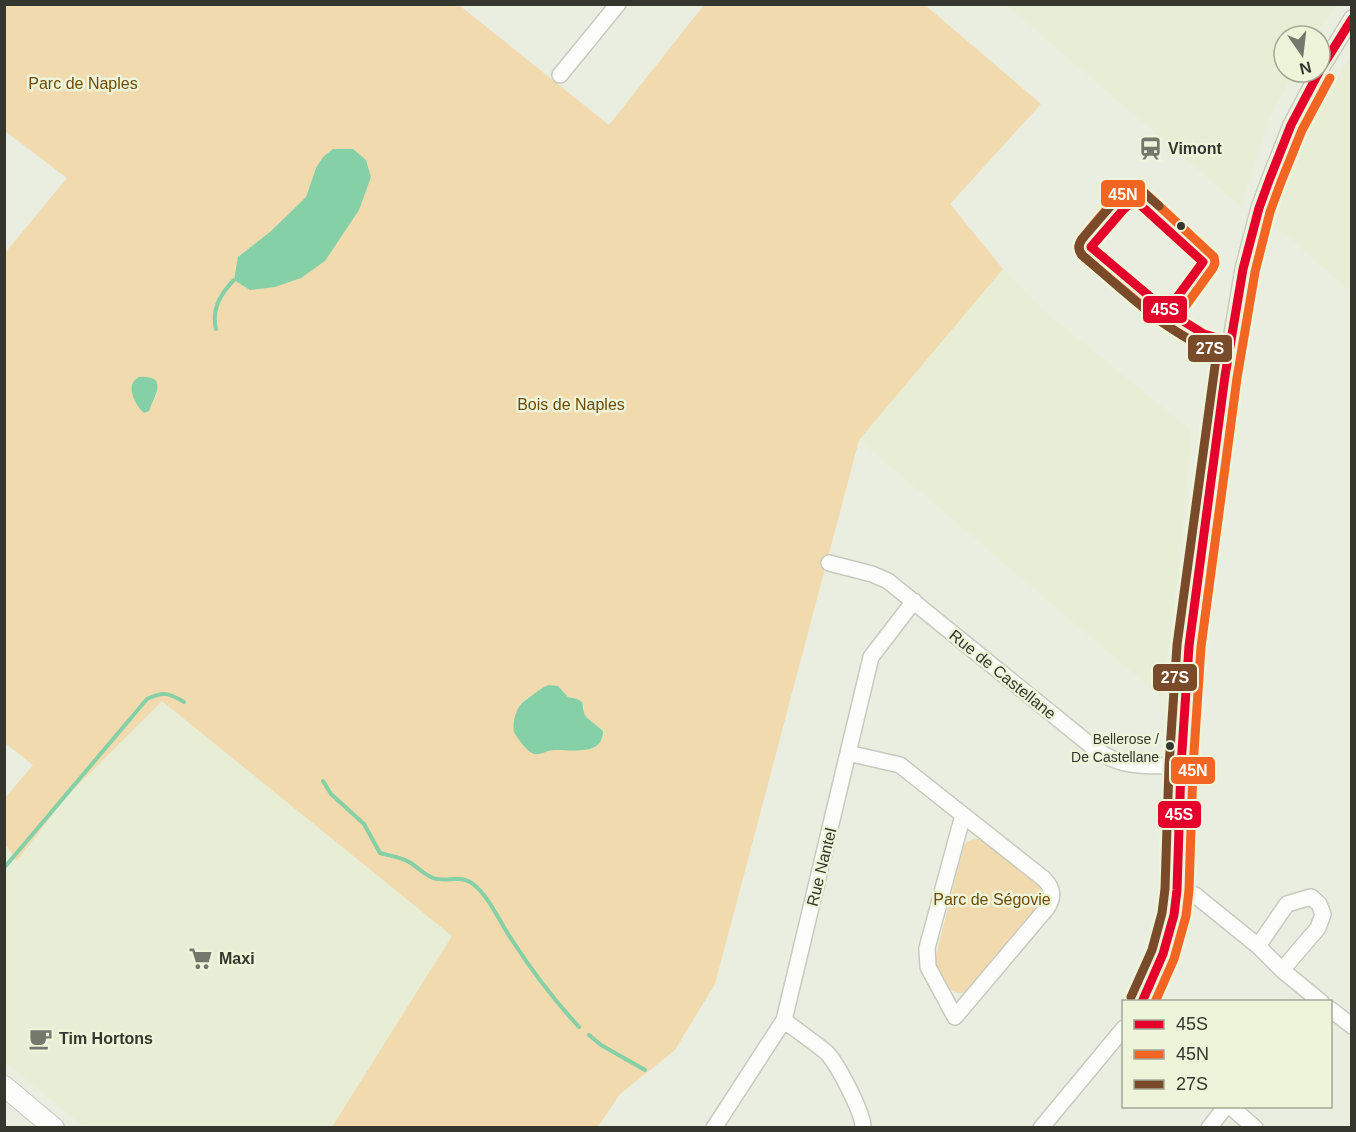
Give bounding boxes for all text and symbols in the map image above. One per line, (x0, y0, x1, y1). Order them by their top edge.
north arrow (1272, 24, 1332, 84)
text: N (1298, 58, 1313, 78)
park label: Parc de Naples (28, 75, 138, 92)
station icon: Vimont (1137, 135, 1163, 161)
place label: Vimont (1168, 140, 1223, 157)
line badge: 45N (1100, 179, 1146, 208)
text: 45N (1108, 186, 1138, 203)
unlabelled marker (1175, 220, 1187, 232)
line badge: 45S (1142, 295, 1188, 324)
text: 45S (1151, 301, 1180, 318)
line badge: 27S (1187, 334, 1233, 363)
text: 27S (1196, 340, 1225, 357)
park label: Bois de Naples (517, 396, 625, 413)
street label: Rue de Castellane (946, 626, 1059, 722)
line badge: 27S (1152, 663, 1198, 692)
text: 27S (1161, 669, 1190, 686)
place label: Bellerose / De Castellane (1071, 731, 1159, 765)
marker: Bellerose / De Castellane (1164, 740, 1176, 752)
line badge: 45N (1170, 756, 1216, 785)
text: 45N (1178, 762, 1208, 779)
line badge: 45S (1157, 800, 1202, 829)
text: 45S (1165, 806, 1194, 823)
street label: Rue Nantel (804, 826, 839, 908)
park label: Parc de Ségovie (933, 891, 1051, 908)
supermarket icon: Maxi (188, 945, 214, 971)
place label: Maxi (219, 950, 255, 967)
legend (1122, 1000, 1332, 1108)
text: 45S (1176, 1014, 1208, 1034)
cafe icon: Tim Hortons (28, 1025, 54, 1051)
place label: Tim Hortons (59, 1030, 153, 1047)
text: 45N (1176, 1044, 1209, 1064)
text: 27S (1176, 1074, 1208, 1094)

